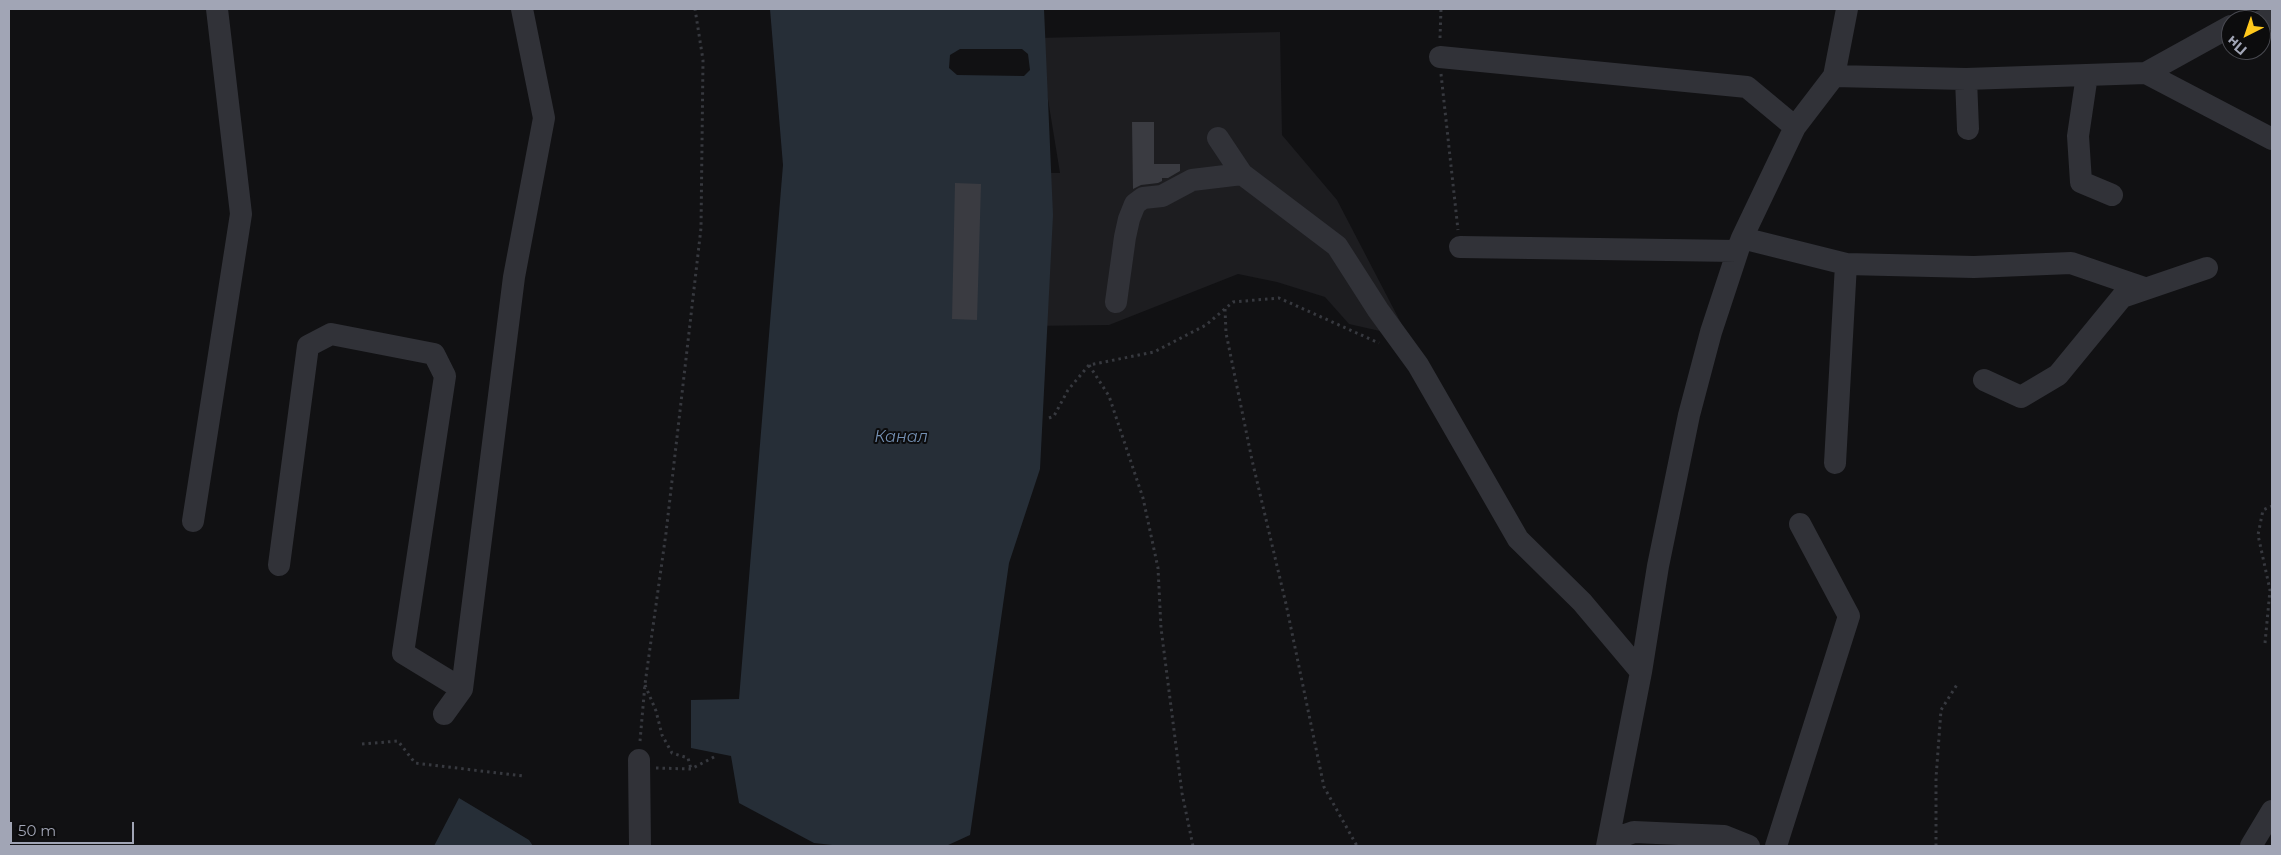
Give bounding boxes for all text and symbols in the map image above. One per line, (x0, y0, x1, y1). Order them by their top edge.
north arrow (2221, 10, 2271, 60)
text: Пн (2223, 32, 2251, 59)
water label: Канал (874, 427, 928, 447)
scale bar (12, 812, 136, 844)
text: 50 m (18, 821, 56, 840)

